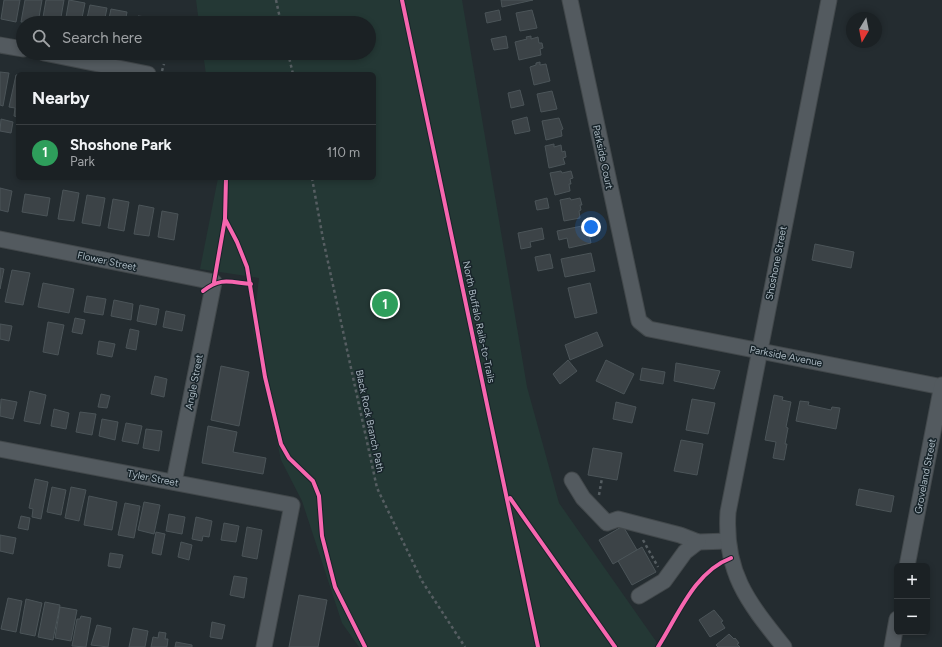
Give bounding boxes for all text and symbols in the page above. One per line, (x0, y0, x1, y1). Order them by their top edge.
north arrow (846, 12, 882, 48)
search box (16, 16, 376, 60)
icon: search (30, 27, 52, 49)
text: Search here (62, 29, 142, 47)
text: Nearby (32, 88, 90, 108)
street label: Parkside Court (590, 124, 616, 191)
text: Shoshone Park (70, 136, 172, 154)
text: 1 (42, 145, 48, 160)
text: 110 m (327, 145, 360, 160)
text: Park (70, 154, 95, 169)
your location (581, 217, 601, 237)
street label: Shoshone Street (762, 225, 790, 301)
street label: Flower Street (76, 248, 138, 274)
street label: North Buffalo Rails-to-Trails (460, 260, 498, 385)
pin: 1 (372, 289, 398, 319)
street label: Parkside Avenue (749, 343, 824, 370)
street label: Angle Street (182, 353, 206, 411)
street label: Black Rock Branch Path (353, 368, 387, 474)
street label: Groveland Street (911, 437, 939, 515)
street label: Tyler Street (126, 467, 180, 489)
map controls (894, 563, 930, 635)
button: + (894, 563, 930, 599)
button: − (894, 599, 930, 635)

